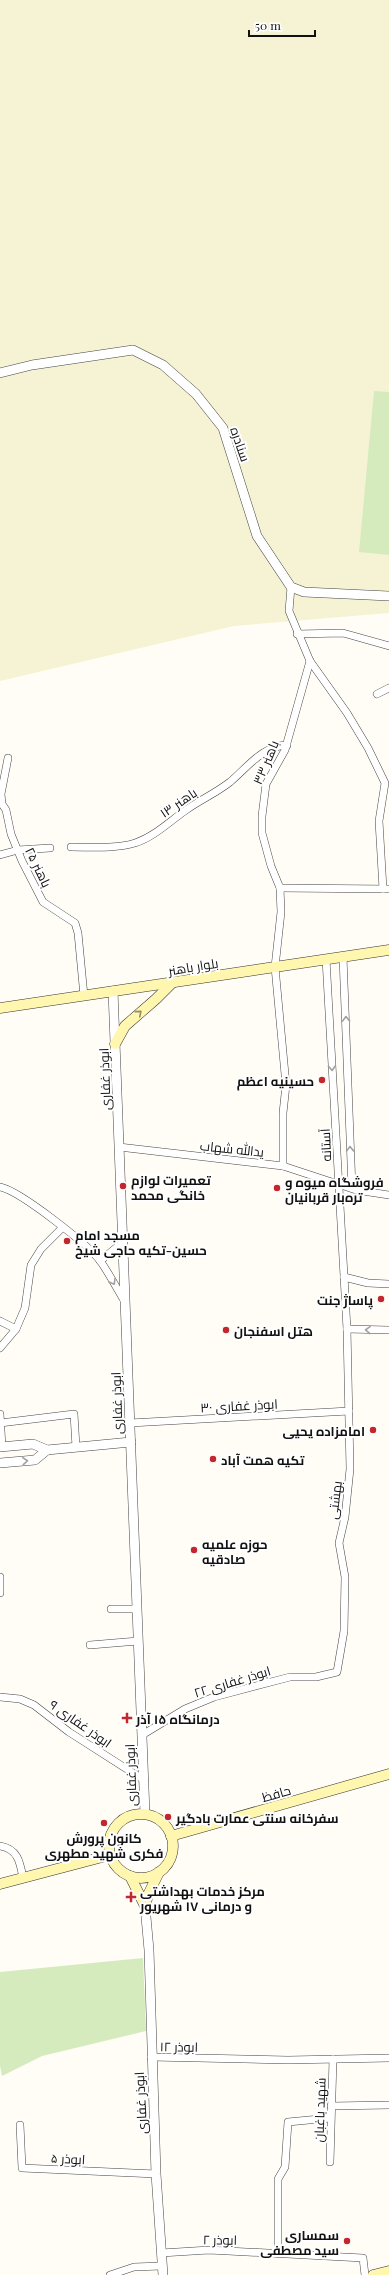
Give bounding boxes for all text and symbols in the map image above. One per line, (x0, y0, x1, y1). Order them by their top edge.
scale bar (249, 12, 315, 38)
text: 50 m (255, 17, 281, 33)
street label: سنادره (227, 424, 255, 464)
street label: باهنر ۳۳ (248, 737, 282, 787)
street label: باهنر ۱۳ (156, 783, 200, 821)
street label: باهنر ۲۵ (22, 844, 56, 890)
street label: بلوار باهنر (166, 954, 219, 979)
one-way arrow (134, 1011, 141, 1018)
one-way arrow (341, 1016, 350, 1022)
street label: ابوذر غفاری (94, 1048, 114, 1110)
one-way arrow (328, 1065, 337, 1071)
place label: حسینیه اعظم (237, 1072, 314, 1091)
marker: حسینیه اعظم (317, 1075, 327, 1085)
street label: آستانه (316, 1128, 334, 1162)
street label: یدالله شهاب (199, 1136, 265, 1160)
one-way arrow (346, 1146, 354, 1152)
place label: تعمیرات لوازم خانگی محمد (131, 1171, 211, 1203)
place label: فروشگاه میوه و تره‌بار قربانیان (285, 1173, 384, 1205)
marker: تعمیرات لوازم خانگی محمد (118, 1181, 128, 1191)
marker: فروشگاه میوه و تره‌بار قربانیان (272, 1183, 282, 1193)
place label: مسجد امام حسین-تکیه حاجی شیخ (75, 1226, 207, 1259)
marker: مسجد امام حسین-تکیه حاجی شیخ (62, 1236, 72, 1246)
one-way arrow (108, 1278, 116, 1285)
place label: پاساژ جنت (317, 1291, 373, 1310)
marker: پاساژ جنت (376, 1294, 386, 1304)
place label: هتل اسفنجان (234, 1322, 313, 1339)
marker: هتل اسفنجان (221, 1325, 231, 1335)
one-way arrow (365, 1326, 371, 1334)
street label: ابوذر غفاری (106, 1372, 126, 1434)
street label: ابوذر غفاری ۳۰ (200, 1394, 278, 1416)
place label: امامزاده یحیی (283, 1422, 365, 1439)
marker: امامزاده یحیی (368, 1425, 378, 1435)
place label: تکیه همت آباد (221, 1451, 305, 1468)
marker: تکیه همت آباد (208, 1454, 218, 1464)
one-way arrow (22, 1457, 28, 1466)
street label: بهشتی (323, 1480, 345, 1520)
place label: حوزه علمیه صادقیه (202, 1535, 268, 1567)
marker: حوزه علمیه صادقیه (189, 1545, 199, 1555)
street label: ابوذر غفاری ۲۲ (192, 1661, 272, 1701)
street label: ابوذر غفاری ۹ (47, 1695, 115, 1751)
place label: درمانگاه ۱۵ آذر (135, 1710, 220, 1727)
marker: درمانگاه ۱۵ آذر (121, 1712, 133, 1724)
street label: ابوذر غفاری (120, 1744, 140, 1806)
street label: حافظ (260, 1781, 292, 1805)
place label: سفرخانه سنتی عمارت بادگیر (175, 1809, 339, 1826)
marker: سفرخانه سنتی عمارت بادگیر (163, 1812, 173, 1822)
marker: کانون پرورش فکری شهید مطهری (99, 1818, 109, 1828)
place label: کانون پرورش فکری شهید مطهری (45, 1829, 163, 1862)
place label: مرکز خدمات بهداشتی و درمانی ۱۷ شهریور (139, 1882, 265, 1915)
marker: مرکز خدمات بهداشتی و درمانی ۱۷ شهریور (125, 1891, 137, 1903)
street label: ابوذر ۱۲ (160, 2037, 198, 2055)
street label: ابوذر غفاری (130, 2071, 150, 2135)
street label: شهید باغبان (309, 2077, 329, 2143)
street label: ابوذر ۵ (50, 2149, 86, 2167)
place label: سمساری سید مصطفی (260, 2226, 339, 2258)
street label: ابوذر ۲ (203, 2230, 237, 2248)
marker: سمساری سید مصطفی (342, 2236, 352, 2246)

